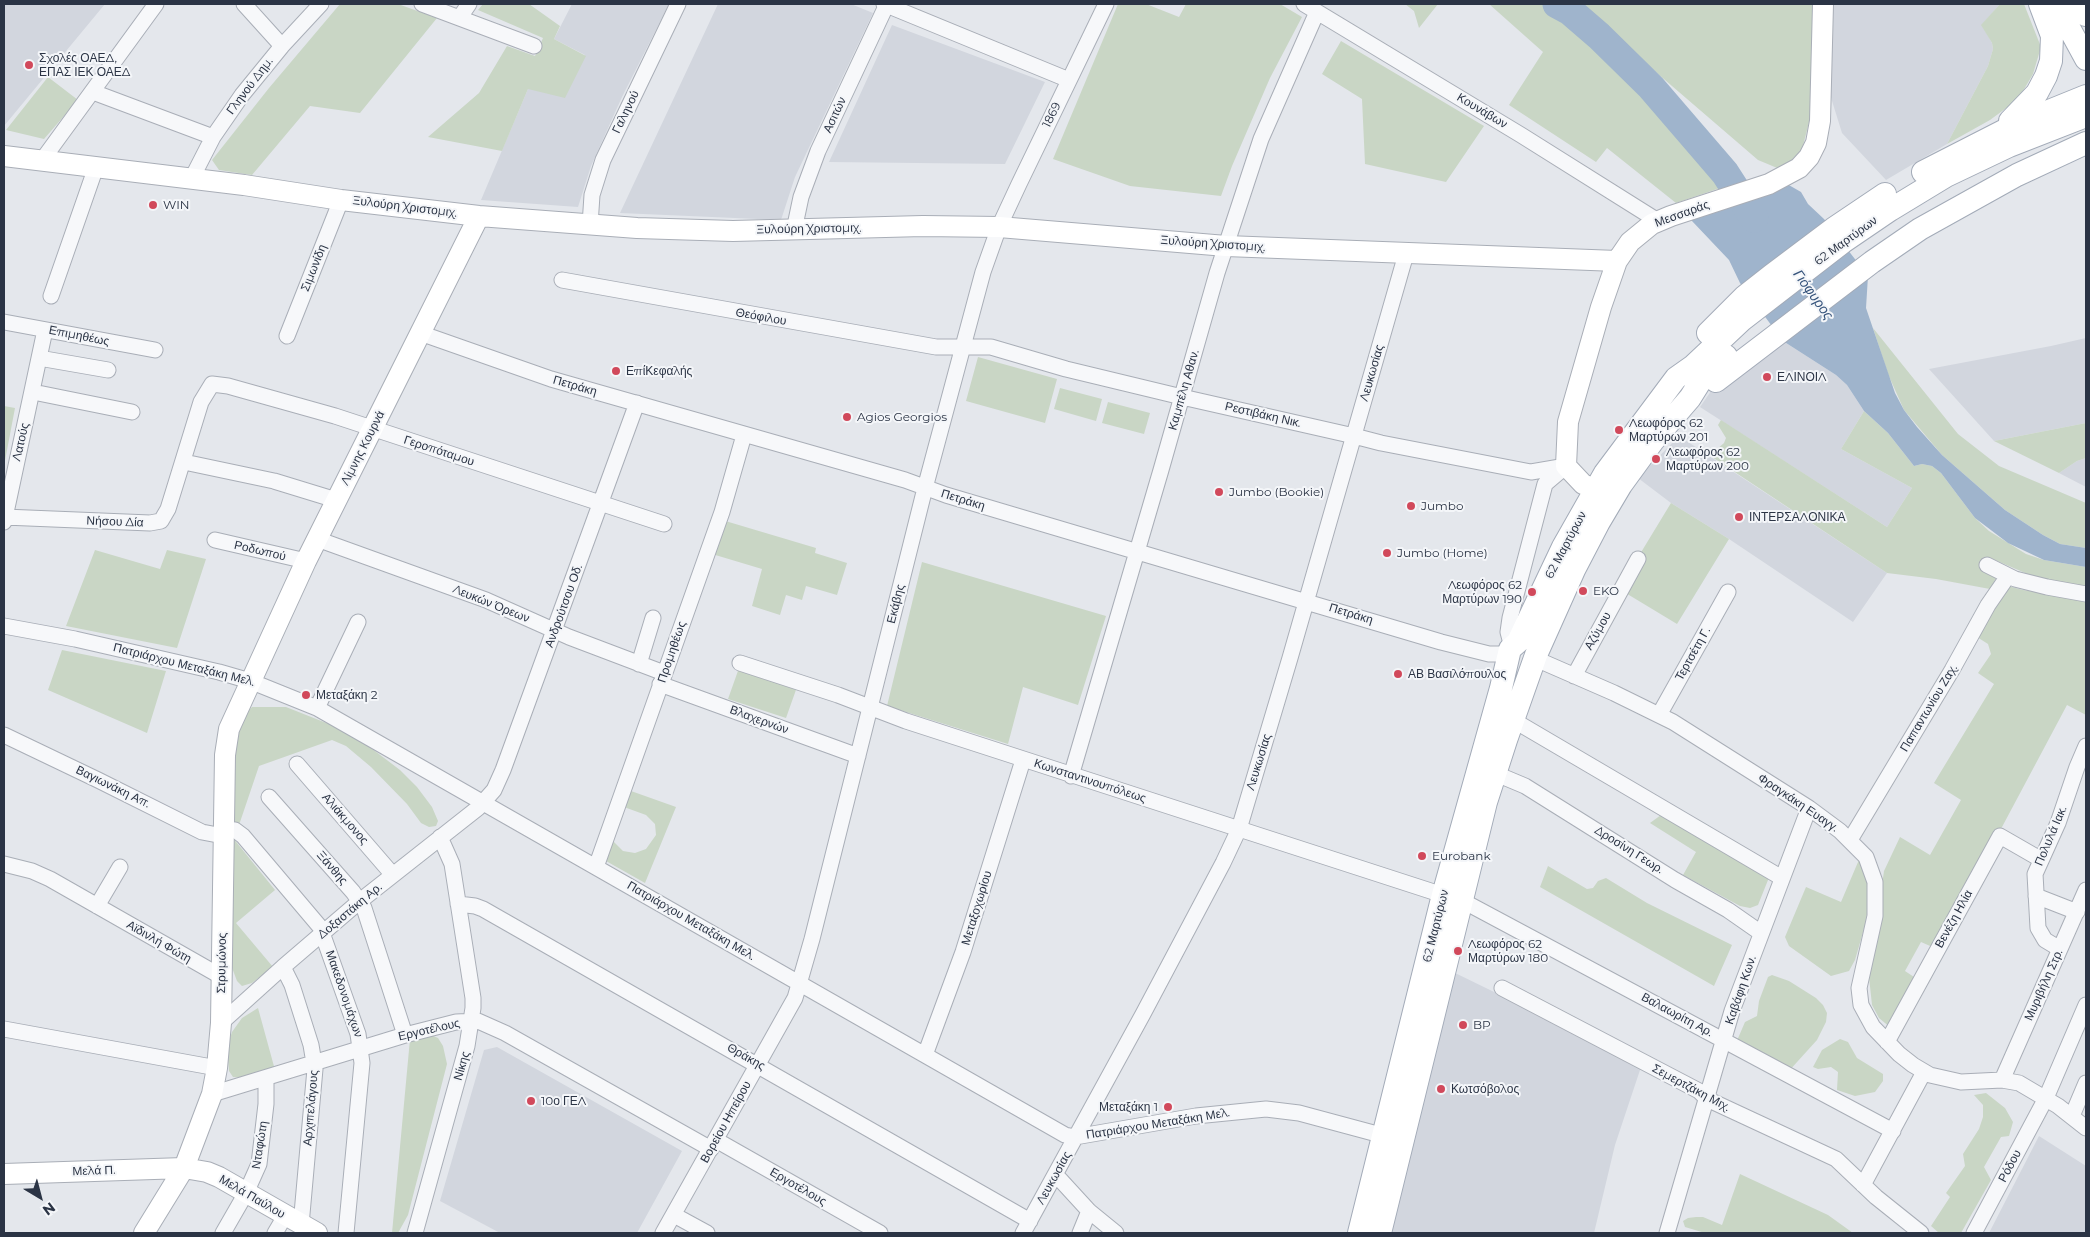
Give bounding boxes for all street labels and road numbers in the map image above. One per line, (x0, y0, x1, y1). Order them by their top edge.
street label: Γληνού Δημ. (224, 54, 276, 118)
street label: Γαληνού (609, 88, 643, 136)
street label: Κουνάβων (1454, 90, 1510, 132)
street label: Ασιτών (820, 95, 850, 135)
street label: 1869 (1040, 100, 1064, 130)
street label: Ξυλούρη Χριστομιχ. (352, 193, 458, 221)
street label: Μεσσαράς (1653, 198, 1711, 230)
street label: 62 Μαρτύρων (1812, 213, 1880, 269)
street label: Ξυλούρη Χριστομιχ. (756, 221, 862, 237)
street label: Ξυλούρη Χριστομιχ. (1160, 233, 1266, 255)
street label: Σιμωνίδη (298, 242, 330, 294)
street label: Θεόφιλου (734, 305, 788, 329)
street label: Επιμηθέως (48, 323, 110, 349)
street label: Λευκωσίας (1357, 343, 1387, 403)
street label: Καμπέλη Αθαν. (1166, 348, 1202, 432)
street label: Πετράκη (551, 373, 599, 399)
street label: Ρεστιβάκη Νικ. (1224, 399, 1302, 431)
street label: Λίμνης Κουρνά (338, 408, 388, 488)
street label: Λατούς (10, 421, 32, 463)
street label: Γεροπόταμου (402, 433, 476, 469)
street label: Πετράκη (939, 487, 987, 513)
street label: 62 Μαρτύρων (1542, 509, 1590, 581)
street label: Νήσου Δία (86, 514, 144, 530)
street label: Ροδωπού (233, 538, 287, 564)
street label: Ανδρούτσου Οδ. (542, 562, 586, 650)
street label: Λευκών Όρεων (451, 582, 531, 626)
street label: Εκάβης (884, 583, 908, 625)
street label: Πετράκη (1327, 601, 1375, 627)
street label: Αζύμου (1582, 609, 1614, 653)
street label: Προμηθέως (655, 619, 689, 685)
street label: Τερτσέτη Γ. (1672, 625, 1714, 683)
street label: Πατριάρχου Μεταξάκη Μελ. (112, 640, 256, 690)
street label: Παπαντωνίου Ζαχ. (1897, 662, 1961, 754)
street label: Βλαχερνών (728, 703, 790, 737)
street label: Λευκωσίας (1244, 732, 1274, 792)
street label: Κωνσταντινουπόλεως (1032, 756, 1148, 806)
street label: Βαγιωνάκη Απ. (73, 763, 153, 811)
street label: Φραγκάκη Ευαγγ. (1755, 771, 1841, 835)
street label: Αλιάκμονος (319, 790, 371, 848)
street label: Πολυλά Ιακ. (2032, 804, 2070, 868)
street label: Δροσίνη Γεωρ. (1592, 823, 1666, 877)
street label: Ξάνθης (313, 848, 351, 888)
street label: Μεταξοχωρίου (959, 869, 995, 947)
street label: Πατριάρχου Μεταξάκη Μελ. (624, 878, 758, 964)
street label: Δοξαστάκη Αρ. (315, 880, 385, 942)
street label: Βενέζη Ηλία (1932, 887, 1976, 951)
street label: 62 Μαρτύρων (1420, 888, 1452, 964)
street label: Αϊδινλή Φώτη (124, 918, 194, 966)
street label: Στρυμώνος (214, 932, 230, 994)
street label: Μυριβήλη Στρ. (2022, 947, 2066, 1023)
street label: Μακεδονομάχων (322, 949, 366, 1039)
street label: Καβάφη Κων. (1722, 954, 1760, 1026)
street label: Βαλαωρίτη Αρ. (1639, 990, 1715, 1040)
street label: Εργοτέλους (397, 1016, 461, 1044)
street label: Θράκης (724, 1040, 768, 1074)
street label: Νίκης (451, 1050, 473, 1082)
street label: Σεμερτζάκη Μιχ. (1650, 1061, 1732, 1115)
street label: Αρχιπελάγους (300, 1069, 322, 1147)
street label: Βορείου Ηπείρου (698, 1079, 754, 1165)
street label: Πατριάρχου Μεταξάκη Μελ. (1085, 1106, 1231, 1142)
street label: Νταφώτη (249, 1120, 271, 1170)
street label: Ρόδου (1996, 1147, 2024, 1185)
street label: Λευκωσίας (1034, 1149, 1074, 1207)
street label: Μελά Π. (72, 1163, 116, 1179)
street label: Εργοτέλους (767, 1165, 829, 1209)
street label: Μελά Παύλου (216, 1172, 288, 1222)

